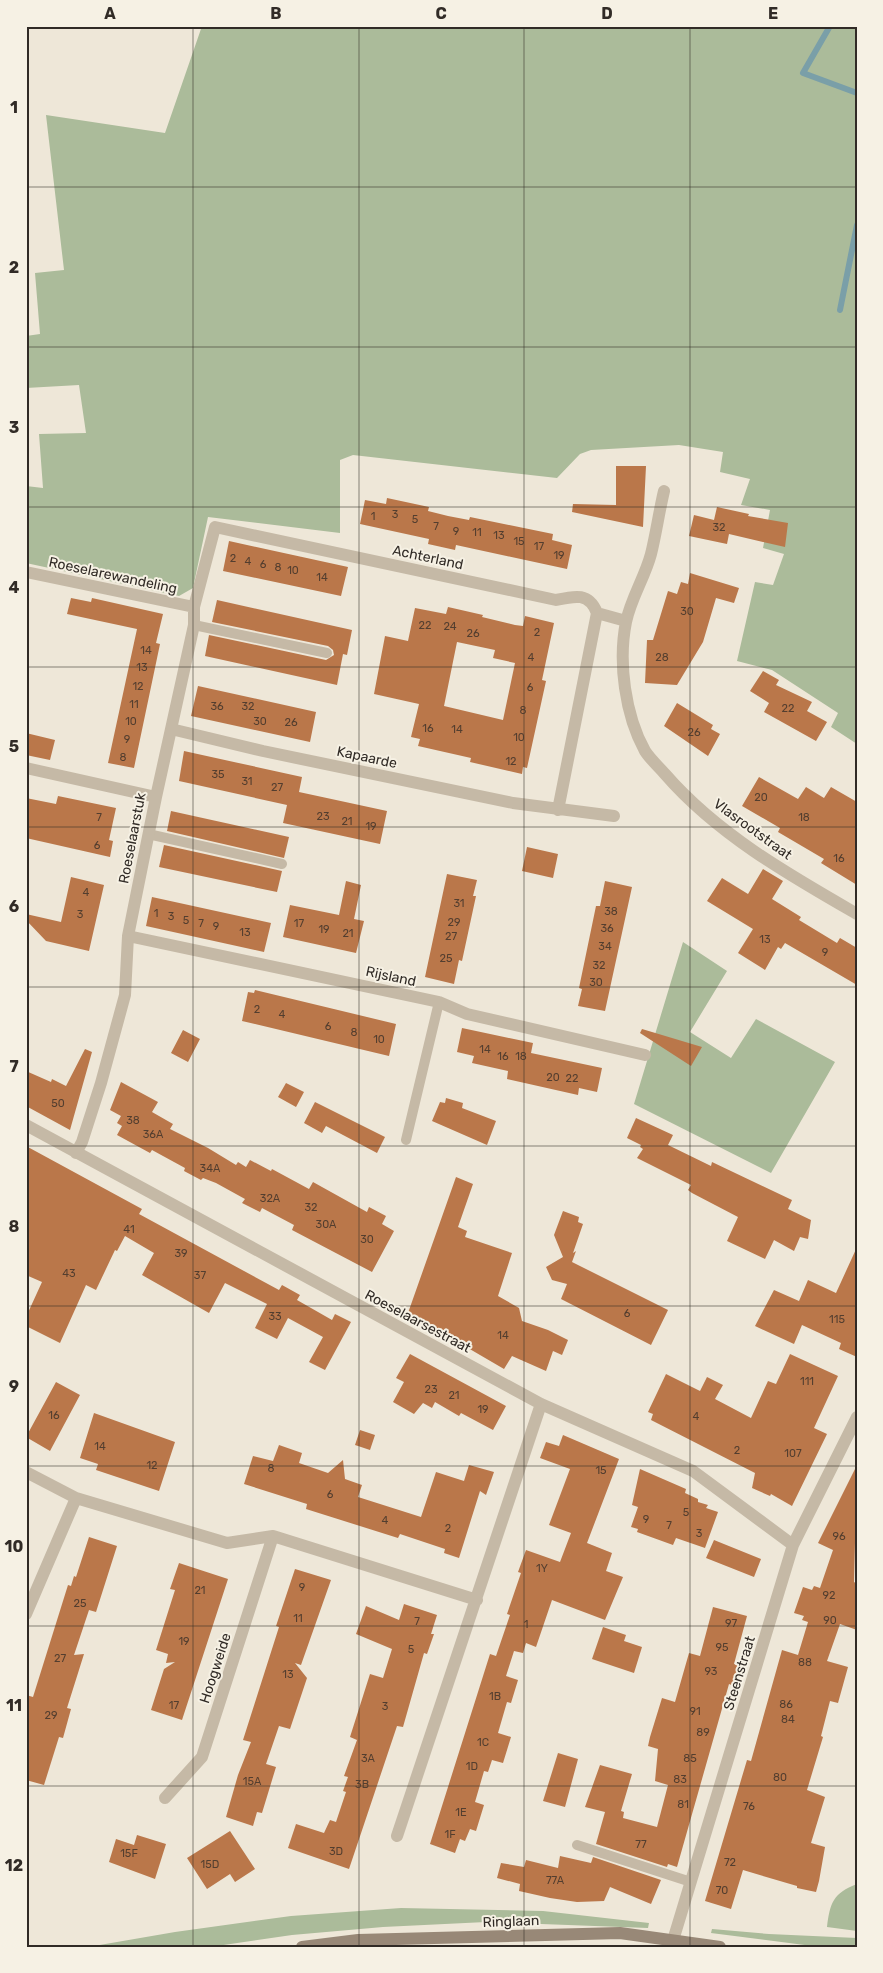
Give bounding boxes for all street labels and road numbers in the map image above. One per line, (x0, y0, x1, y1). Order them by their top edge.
street label: Achterland (391, 542, 465, 573)
street label: Roeselarewandeling (47, 554, 179, 597)
street label: Kapaarde (335, 743, 399, 772)
street label: Roeselaarstuk (115, 790, 150, 885)
street label: Vlasrootstraat (710, 795, 796, 864)
street label: Rijsland (364, 963, 418, 990)
street label: Roeselaarsestraat (362, 1286, 474, 1357)
street label: Hoogweide (196, 1631, 235, 1705)
street label: Steenstraat (720, 1633, 759, 1712)
street label: Ringlaan (482, 1912, 540, 1931)

